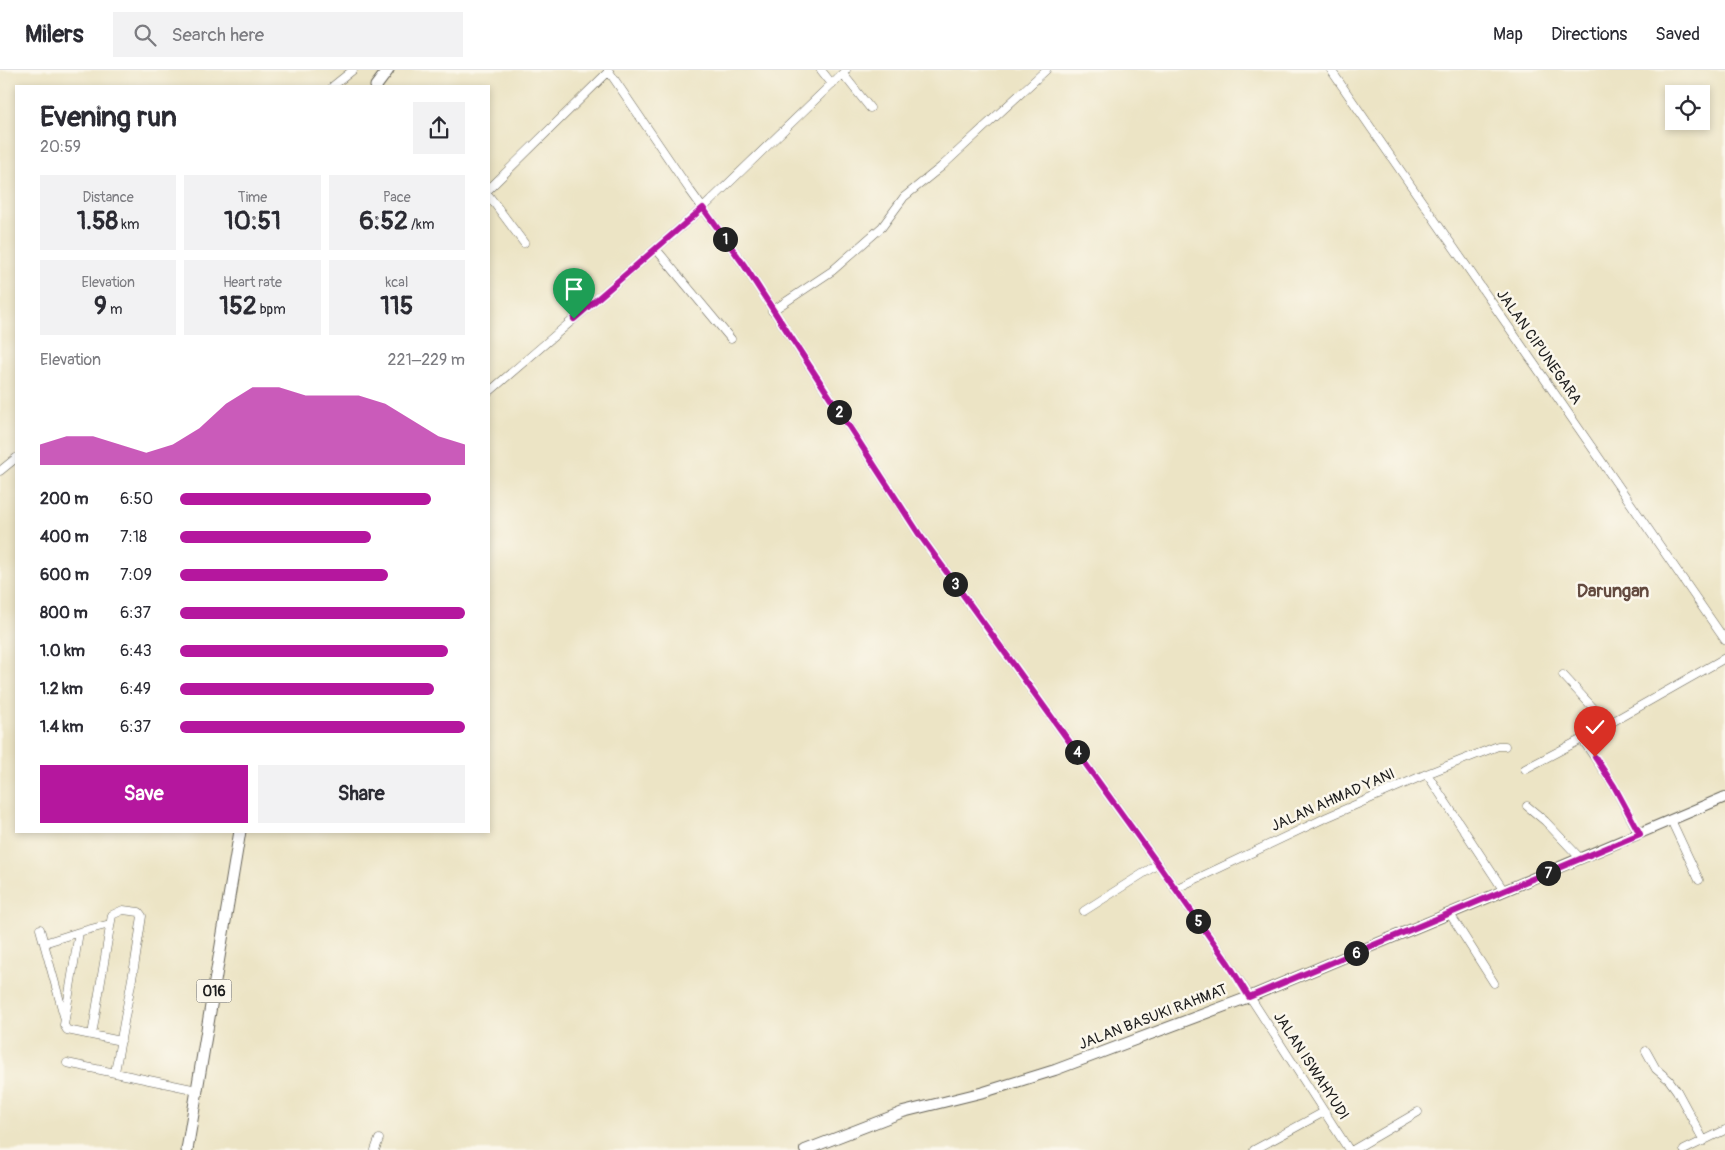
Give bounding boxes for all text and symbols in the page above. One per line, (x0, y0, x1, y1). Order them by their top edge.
search box (113, 12, 463, 57)
text: Milers (25, 20, 83, 49)
icon: search (131, 21, 159, 49)
text: Search here (171, 23, 264, 47)
text: Map (1493, 23, 1523, 46)
text: Directions (1551, 23, 1627, 46)
text: Saved (1655, 23, 1700, 46)
map controls (1665, 85, 1710, 130)
button: locate (1665, 85, 1710, 130)
text: Evening run (40, 100, 177, 135)
button: share (413, 102, 465, 154)
text: 20:59 (40, 137, 81, 157)
text: Distance (83, 189, 134, 206)
text: Time (238, 189, 267, 206)
text: Pace (383, 189, 411, 206)
text: 1.58 (77, 206, 118, 237)
text: 10:51 (224, 206, 281, 237)
text: 6:52 (359, 206, 408, 237)
text: km (118, 216, 140, 233)
text: /km (408, 216, 434, 233)
pin: 1 (712, 226, 738, 252)
text: 1 (723, 231, 728, 248)
pin (553, 268, 595, 319)
text: Elevation (81, 274, 135, 291)
text: Heart rate (223, 274, 282, 291)
text: kcal (385, 274, 408, 291)
icon: arrive (560, 275, 588, 303)
street label: JALAN CIPUNEGARA (1492, 286, 1586, 408)
text: 9 (94, 291, 107, 322)
text: 152 (219, 291, 257, 322)
text: 115 (380, 291, 413, 322)
text: m (107, 301, 122, 318)
text: bpm (257, 301, 286, 318)
text: Elevation (40, 350, 101, 370)
text: 221–229 m (388, 350, 465, 370)
pin: 2 (826, 400, 852, 424)
text: 2 (836, 404, 843, 421)
text: 200 m (40, 489, 88, 509)
text: 6:50 (120, 489, 153, 509)
text: 400 m (40, 527, 89, 547)
text: 7:18 (120, 527, 147, 547)
text: 600 m (40, 565, 89, 585)
text: 7:09 (120, 565, 152, 585)
pin: 3 (942, 572, 968, 596)
text: 3 (952, 576, 959, 593)
district label: Darungan (1577, 580, 1649, 603)
text: 800 m (40, 603, 88, 623)
text: 6:37 (120, 603, 151, 623)
text: 1.0 km (40, 641, 85, 661)
text: 6:43 (120, 641, 152, 661)
text: 1.2 km (40, 679, 83, 699)
text: 6:49 (120, 679, 151, 699)
pin (1574, 706, 1616, 757)
icon: check (1581, 713, 1609, 741)
text: 1.4 km (40, 717, 83, 737)
text: 6:37 (120, 717, 151, 737)
pin: 4 (1064, 740, 1090, 764)
text: 4 (1073, 744, 1082, 761)
street label: JALAN AHMAD YANI (1268, 764, 1398, 836)
button: Save (40, 765, 248, 823)
button: Share (258, 765, 465, 823)
pin: 7 (1536, 860, 1560, 886)
text: 7 (1545, 865, 1552, 882)
pin: 5 (1186, 908, 1210, 934)
text: 5 (1195, 913, 1202, 930)
pin: 6 (1344, 940, 1368, 966)
text: 6 (1352, 945, 1361, 962)
road number: 016 (196, 979, 232, 1002)
street label: JALAN BASUKI RAHMAT (1076, 980, 1230, 1054)
street label: JALAN ISWAHYUDI (1269, 1008, 1353, 1124)

